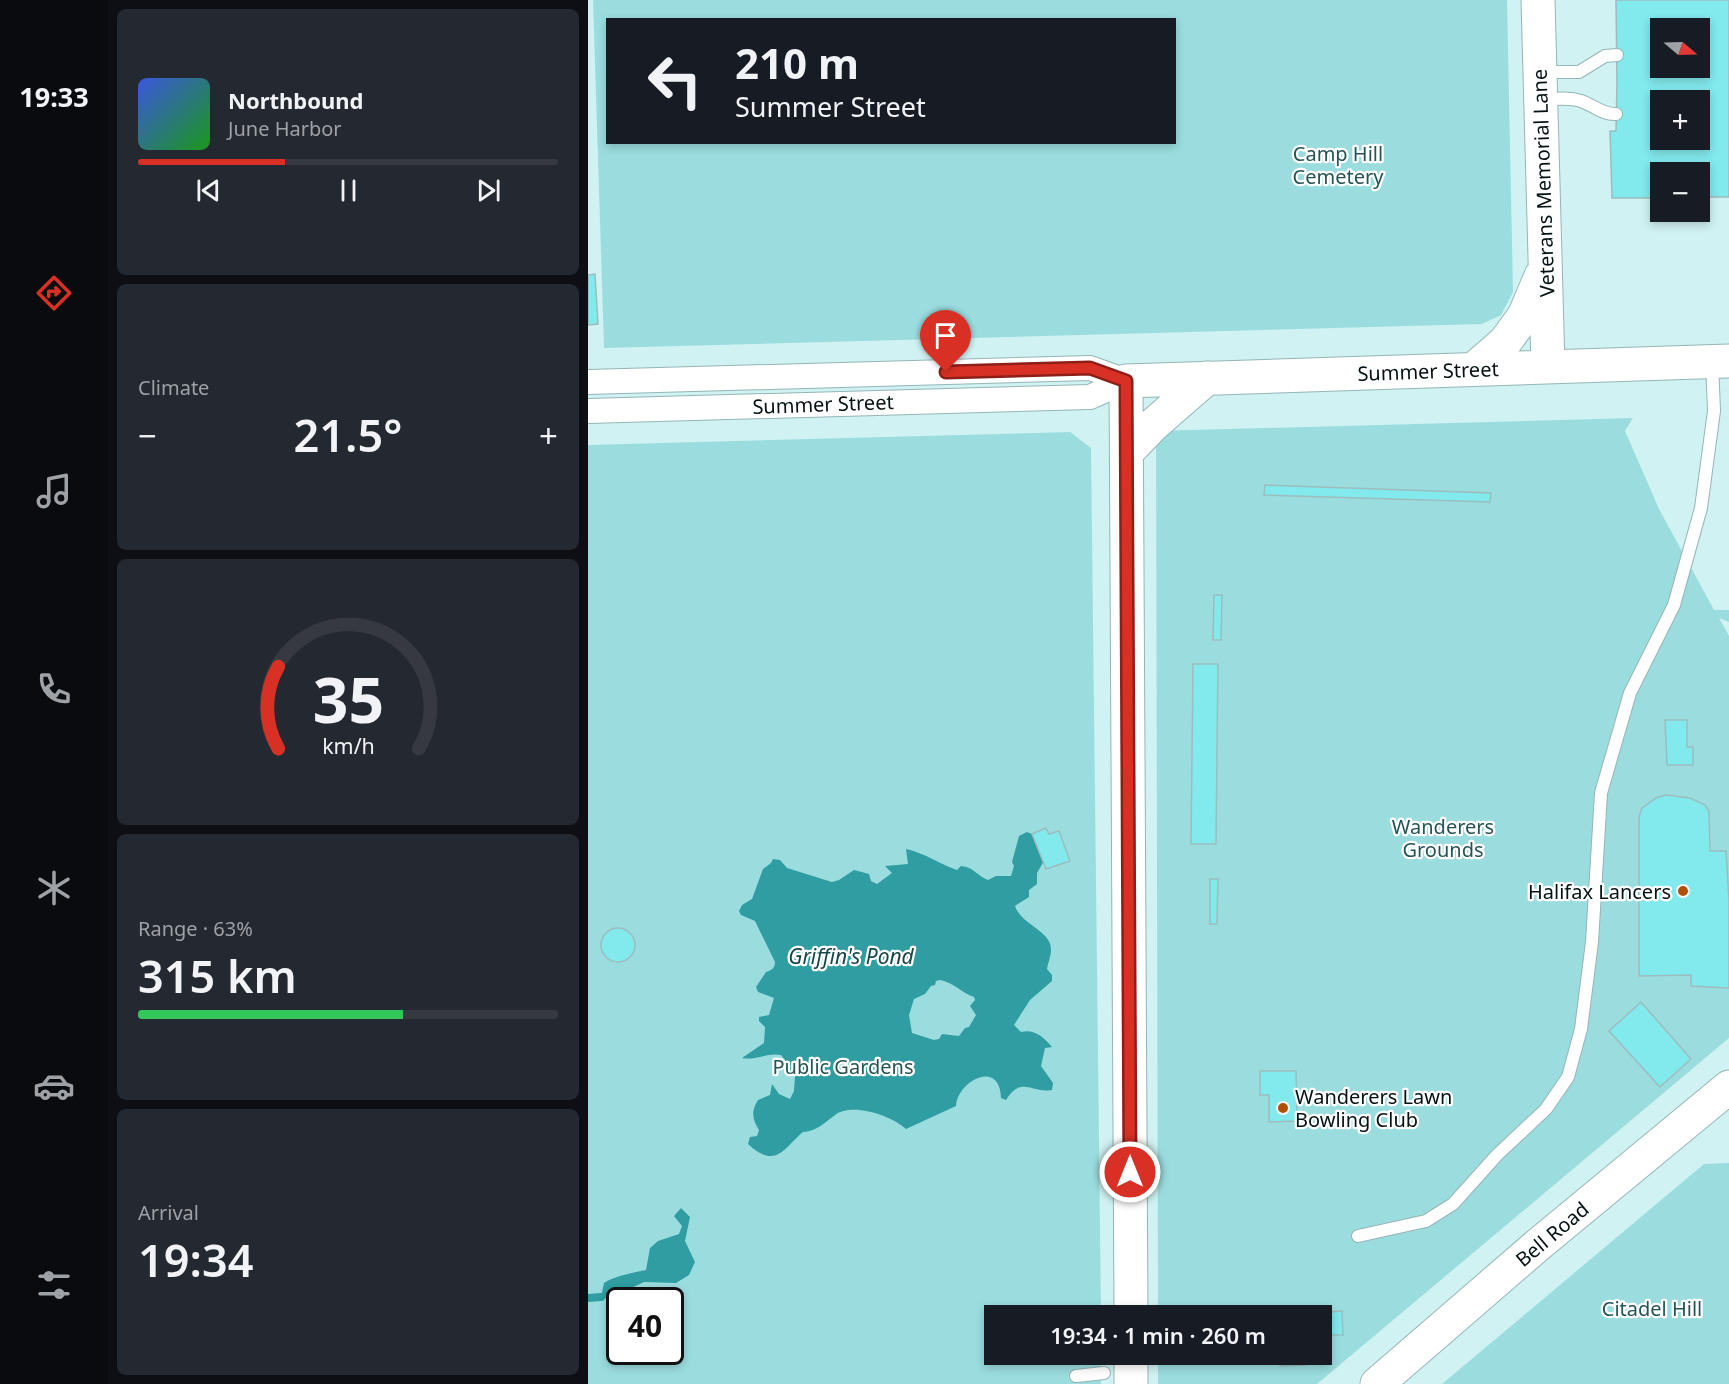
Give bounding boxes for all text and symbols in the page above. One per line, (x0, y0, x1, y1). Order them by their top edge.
north arrow (1650, 18, 1710, 78)
map controls (1650, 18, 1710, 222)
text: 210 m (735, 34, 859, 91)
icon: left (636, 42, 714, 120)
street label: Veterans Memorial Lane (1526, 69, 1560, 297)
text: 19:33 (19, 78, 89, 115)
text: Northbound (228, 85, 363, 115)
text: Summer Street (735, 88, 926, 125)
button: + (1650, 90, 1710, 150)
text: June Harbor (228, 115, 342, 142)
park label: Camp Hill Cemetery (1293, 140, 1384, 190)
button: − (1650, 162, 1710, 222)
icon: previous (192, 174, 225, 207)
icon: pause (332, 174, 365, 207)
icon: next (472, 174, 505, 207)
icon: directions (33, 272, 75, 314)
pin (920, 310, 971, 372)
icon: arrive (929, 319, 962, 352)
street label: Summer Street (1357, 355, 1499, 387)
text: Climate (138, 374, 209, 401)
street label: Summer Street (752, 388, 894, 420)
text: 21.5° (294, 404, 402, 465)
text: − (138, 413, 157, 458)
text: + (539, 413, 558, 458)
icon: music (33, 470, 75, 512)
text: 35 (312, 656, 384, 741)
icon: phone (33, 668, 75, 710)
text: km/h (322, 731, 374, 760)
park label: Wanderers Grounds (1392, 813, 1494, 863)
icon: climate (33, 867, 75, 909)
place label: Halifax Lancers (1528, 878, 1671, 905)
marker: Halifax Lancers (1676, 884, 1690, 898)
text: Range · 63% (138, 915, 253, 942)
water label: Griffin's Pond (788, 942, 915, 970)
text: 315 km (138, 945, 297, 1006)
park label: Public Gardens (772, 1053, 914, 1080)
icon: car (33, 1065, 75, 1107)
place label: Wanderers Lawn Bowling Club (1295, 1083, 1452, 1133)
marker: Wanderers Lawn Bowling Club (1276, 1101, 1290, 1115)
position arrow (1098, 1140, 1162, 1204)
street label: Bell Road (1510, 1195, 1594, 1273)
text: Arrival (138, 1199, 199, 1226)
text: 19:34 (138, 1229, 253, 1290)
icon: filters (33, 1264, 75, 1306)
speed limit sign: 40 (606, 1287, 684, 1365)
park label: Citadel Hill (1602, 1295, 1702, 1322)
text: 19:34 · 1 min · 260 m (1050, 1320, 1266, 1350)

